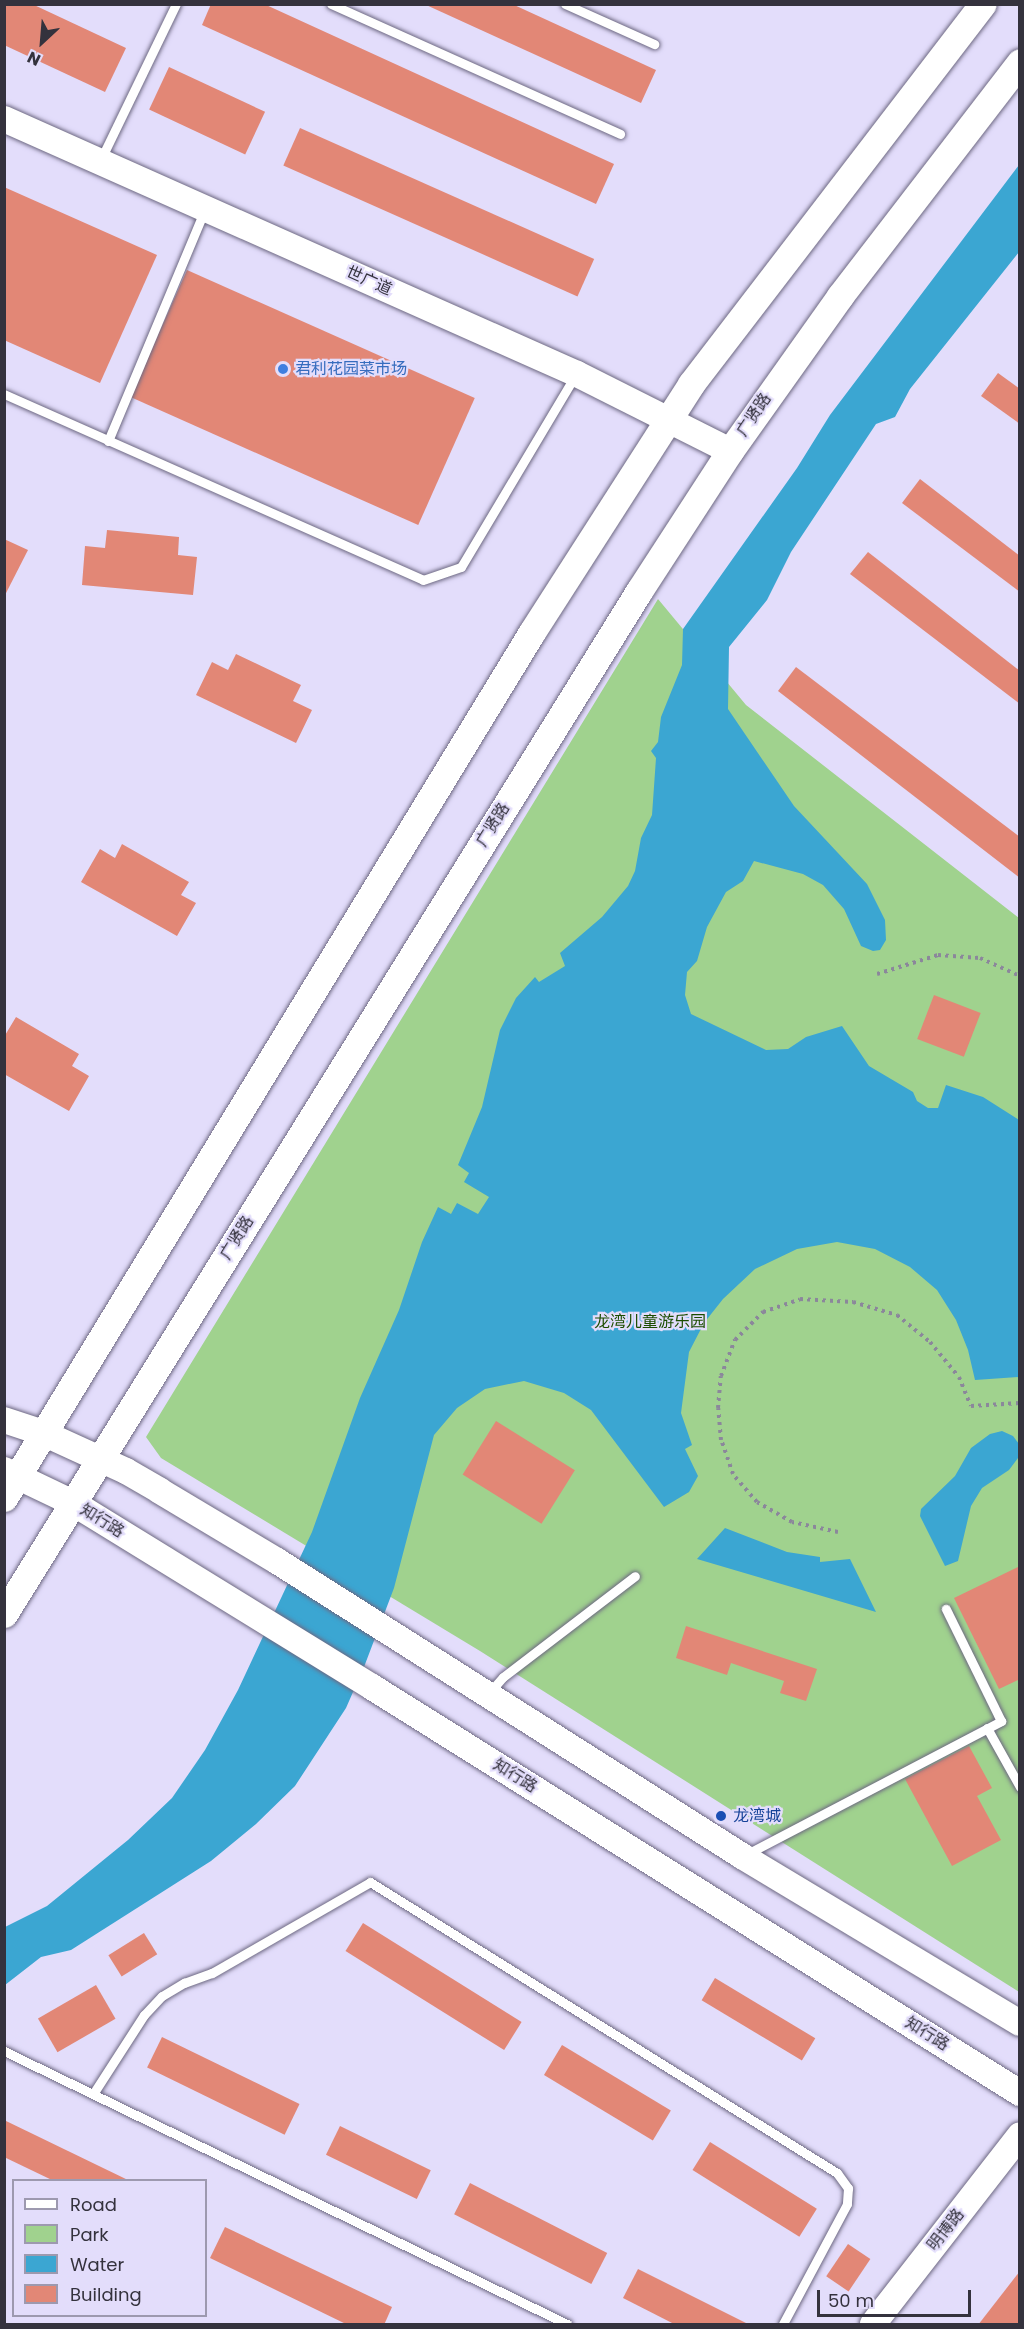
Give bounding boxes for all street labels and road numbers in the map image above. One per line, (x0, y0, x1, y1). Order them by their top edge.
street label: 世广道 (343, 262, 395, 300)
street label: 广贤路 (733, 390, 775, 440)
street label: 广贤路 (472, 800, 514, 850)
street label: 广贤路 (216, 1213, 258, 1263)
street label: 知行路 (77, 1500, 127, 1542)
street label: 知行路 (490, 1755, 540, 1797)
street label: 知行路 (902, 2013, 952, 2055)
street label: 明博路 (924, 2205, 968, 2255)

